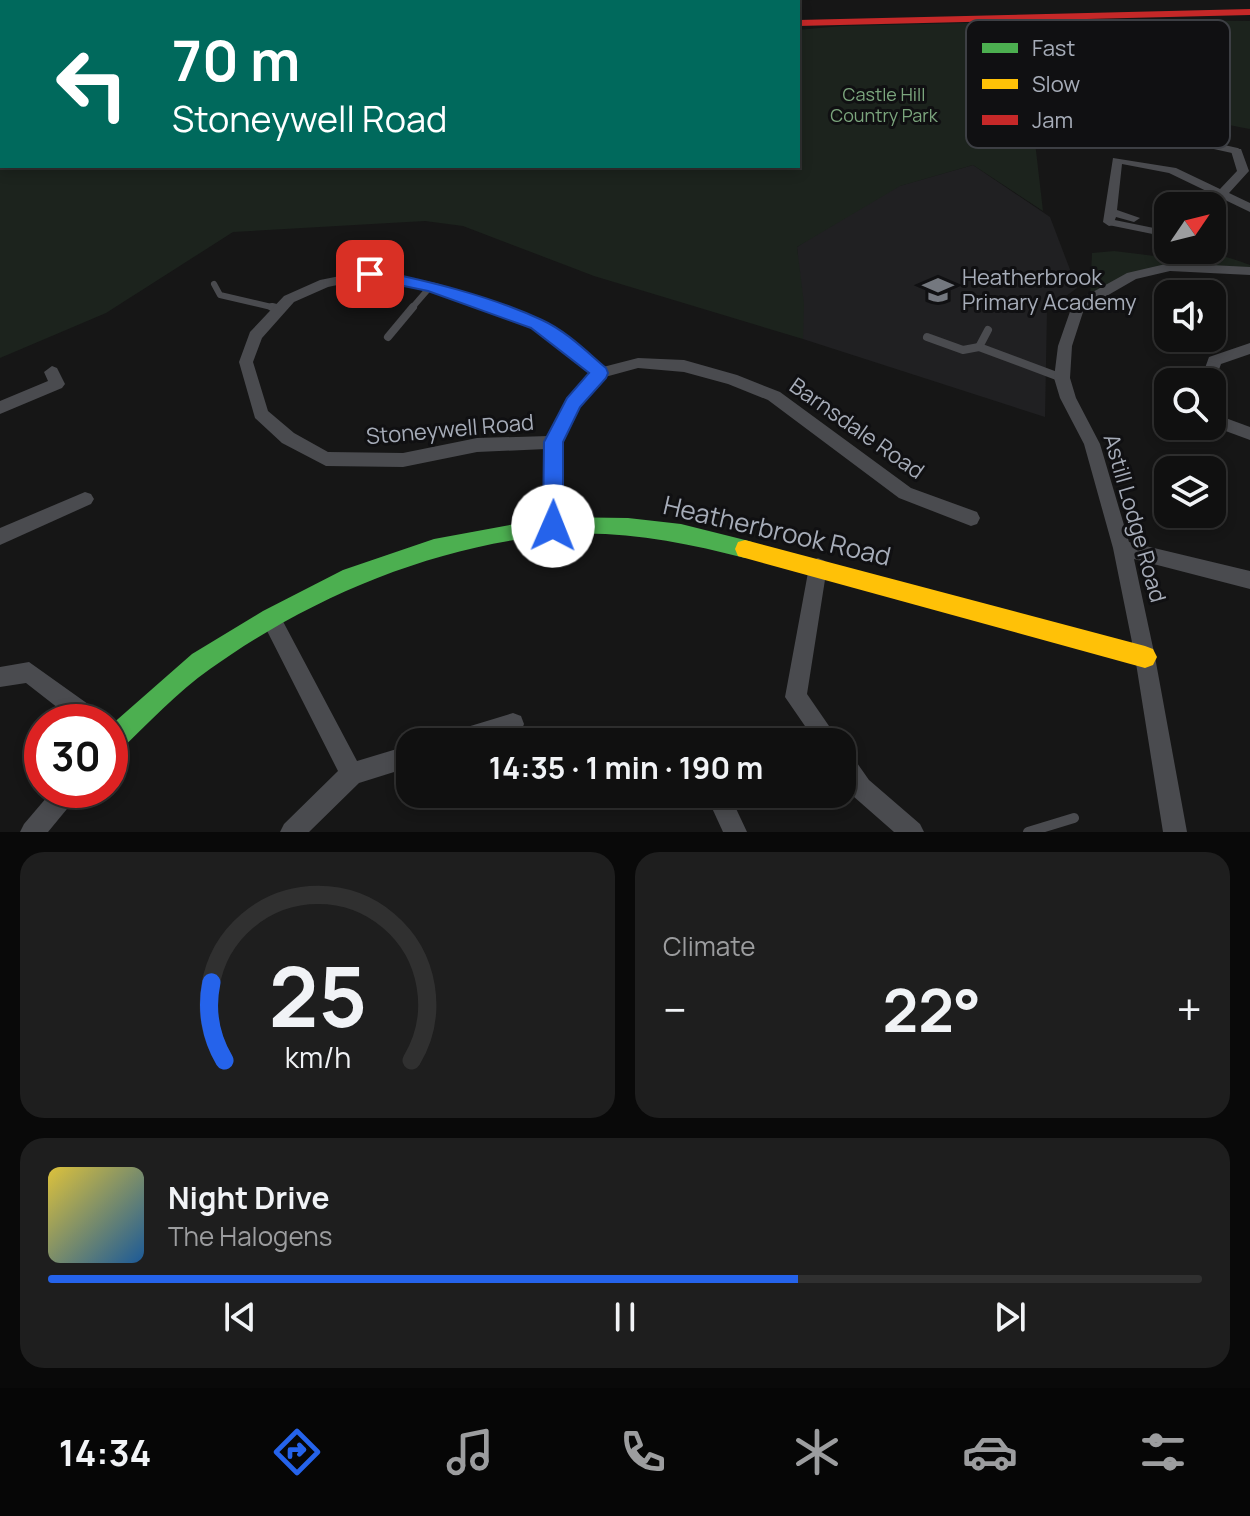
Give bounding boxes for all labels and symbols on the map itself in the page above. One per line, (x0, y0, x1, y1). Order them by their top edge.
legend (966, 20, 1230, 148)
text: Fast (1032, 33, 1075, 63)
text: Slow (1032, 69, 1080, 99)
park label: Castle Hill Country Park (830, 82, 939, 127)
text: Jam (1032, 105, 1073, 135)
north arrow (1154, 192, 1226, 264)
pin (336, 240, 404, 308)
place label: Heatherbrook Primary Academy (962, 262, 1137, 317)
school or university icon: Heatherbrook Primary Academy (921, 273, 955, 307)
street label: Barnsdale Road (784, 370, 930, 486)
street label: Stoneywell Road (365, 407, 535, 451)
street label: Astill Lodge Road (1097, 430, 1173, 606)
position arrow (511, 484, 595, 568)
street label: Heatherbrook Road (660, 486, 895, 574)
speed limit sign: 30 (24, 704, 128, 808)

